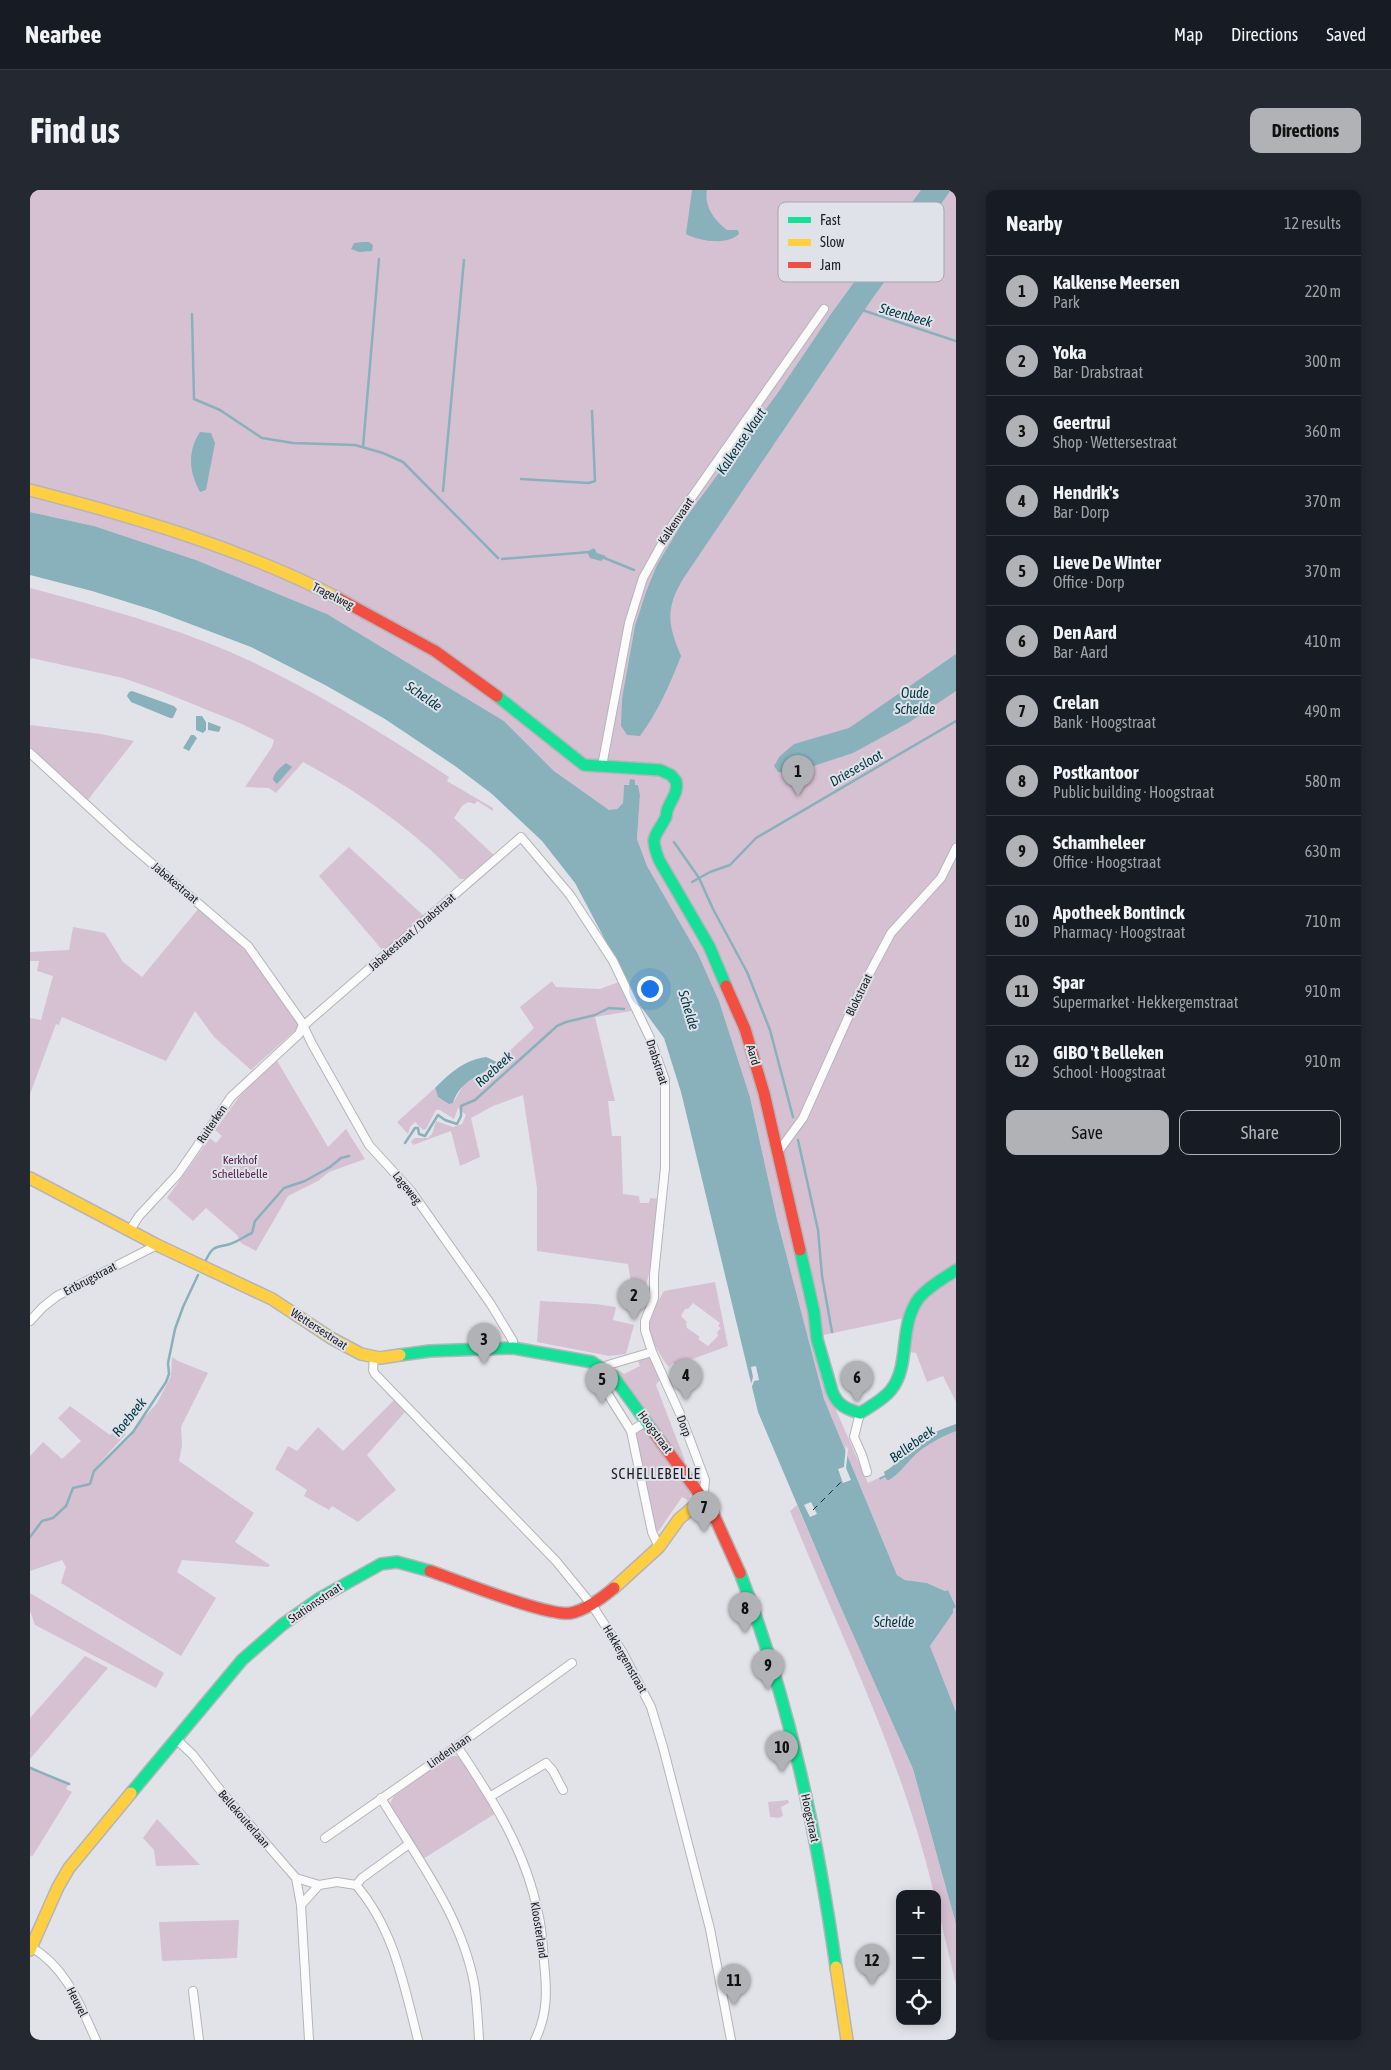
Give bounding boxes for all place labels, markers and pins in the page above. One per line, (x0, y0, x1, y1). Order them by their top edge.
pin: 1 (782, 755, 814, 796)
pin: 2 (618, 1279, 650, 1320)
pin: 3 (468, 1323, 500, 1364)
pin: 4 (670, 1359, 702, 1400)
pin: 6 (841, 1361, 873, 1402)
pin: 5 (586, 1363, 618, 1404)
pin: 7 (688, 1491, 720, 1532)
pin: 8 (729, 1592, 761, 1633)
pin: 9 (752, 1649, 784, 1690)
pin: 10 (766, 1731, 798, 1772)
pin: 12 (856, 1944, 888, 1985)
pin: 11 (718, 1964, 750, 2005)

